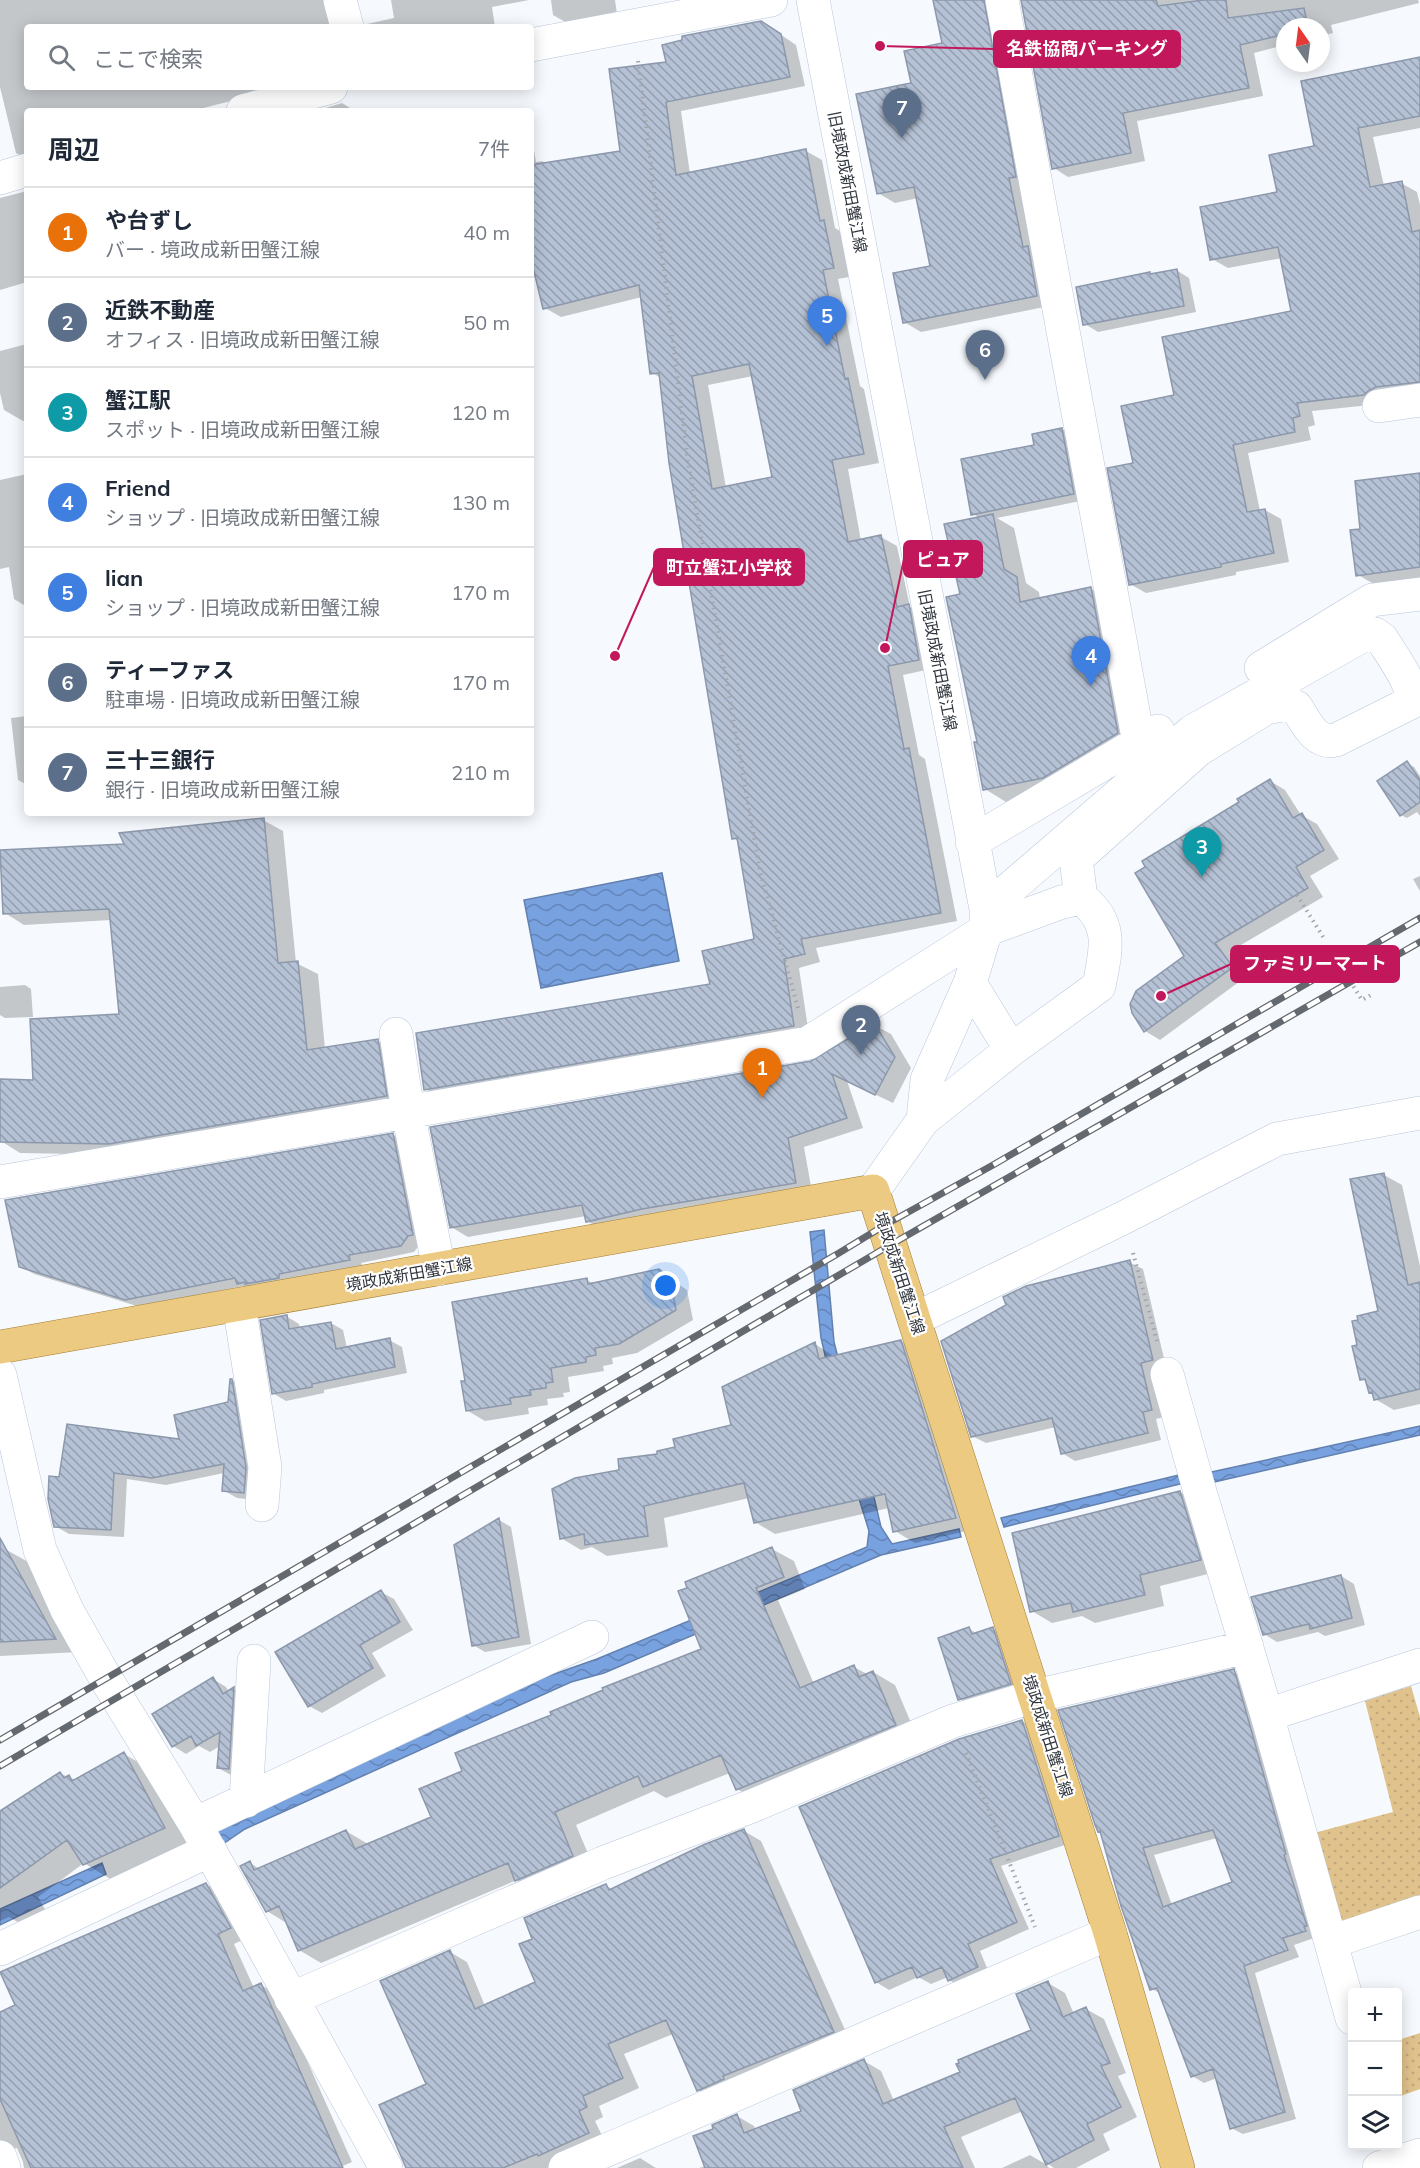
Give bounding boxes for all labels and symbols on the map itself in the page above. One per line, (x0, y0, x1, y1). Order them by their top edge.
north arrow (1276, 18, 1330, 72)
callout: 名鉄協商パーキング (994, 31, 1180, 67)
text: 名鉄協商パーキング (1006, 37, 1168, 60)
pin: 7 (882, 88, 922, 138)
street label: 旧境政成新田蟹江線 (824, 109, 872, 255)
pin: 5 (808, 296, 846, 346)
pin: 6 (966, 330, 1004, 380)
callout: ピュア (904, 541, 982, 577)
text: ピュア (916, 548, 970, 571)
callout: 町立蟹江小学校 (654, 549, 804, 585)
text: 町立蟹江小学校 (666, 556, 792, 579)
street label: 旧境政成新田蟹江線 (914, 587, 962, 733)
pin: 4 (1072, 636, 1110, 686)
pin: 3 (1182, 828, 1222, 877)
callout: ファミリーマート (1231, 946, 1399, 982)
text: ファミリーマート (1243, 952, 1387, 975)
pin: 2 (842, 1006, 880, 1055)
pin: 1 (742, 1048, 782, 1098)
street label: 境政成新田蟹江線 (871, 1209, 929, 1337)
street label: 境政成新田蟹江線 (344, 1253, 474, 1295)
your location (651, 1271, 680, 1300)
street label: 境政成新田蟹江線 (1019, 1672, 1077, 1800)

